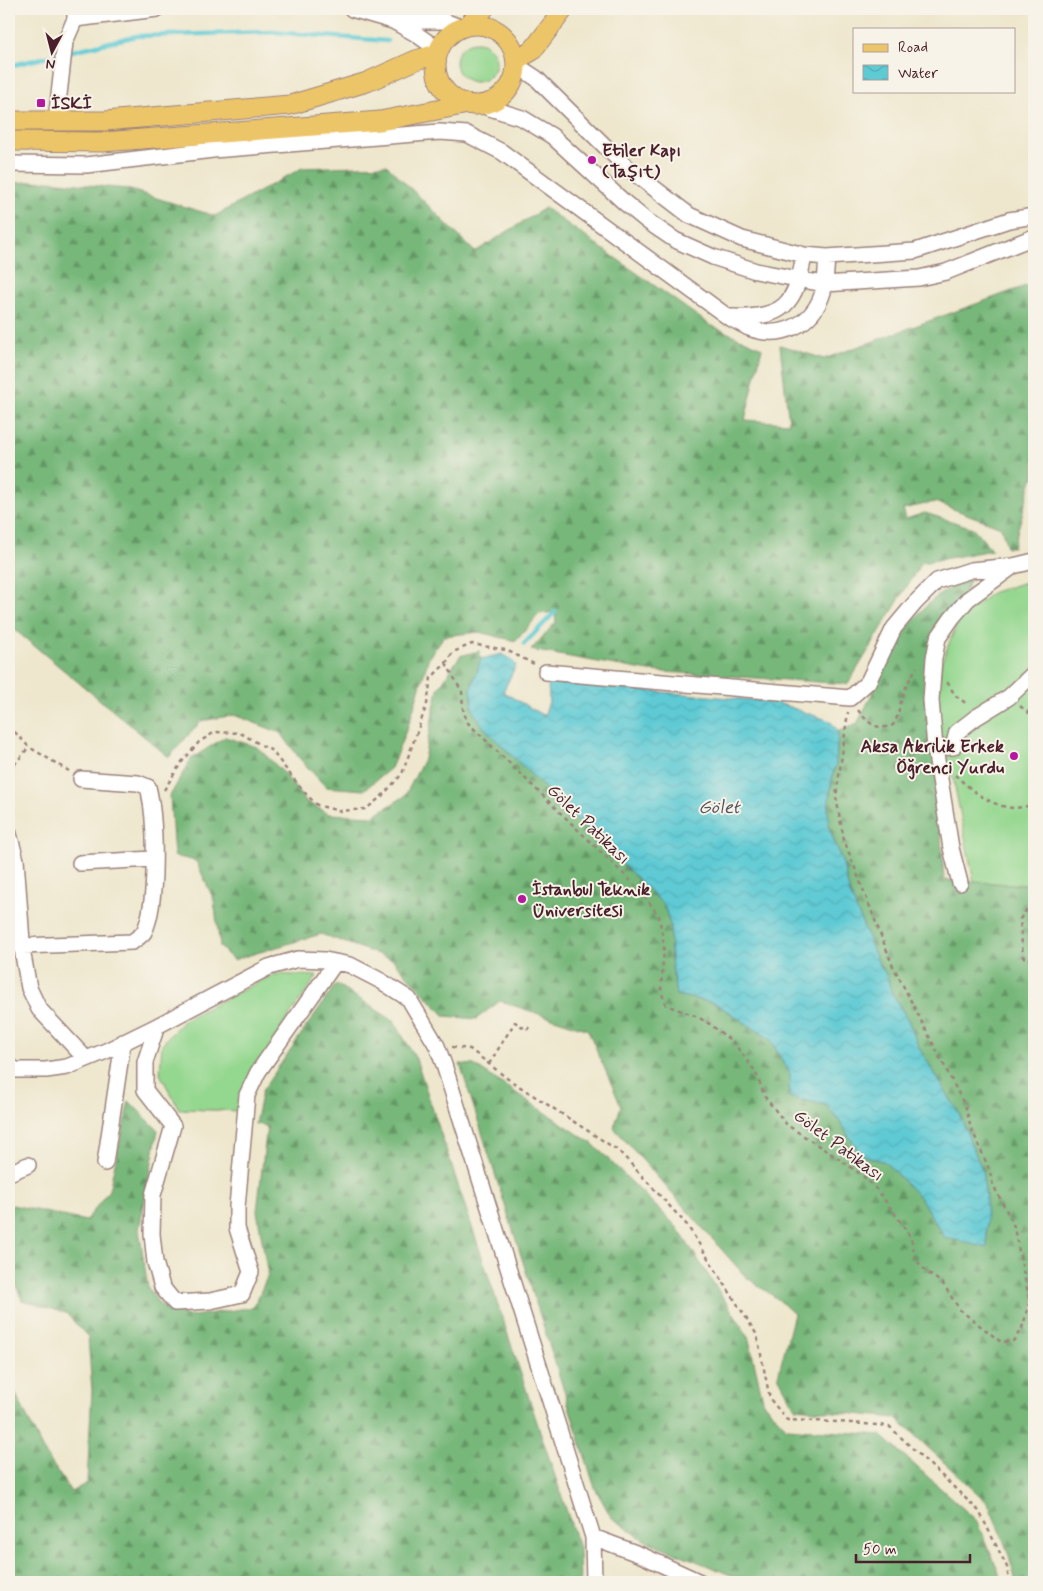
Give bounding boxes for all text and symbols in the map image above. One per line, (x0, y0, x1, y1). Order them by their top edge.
north arrow (28, 28, 78, 78)
legend (853, 28, 1016, 92)
text: Road (898, 38, 928, 58)
text: N (45, 54, 56, 73)
text: Water (898, 64, 938, 84)
place label: İSKİ (51, 92, 93, 116)
marker: İSKİ (35, 97, 47, 109)
place label: Etiler Kapı (Taşıt) (602, 139, 681, 184)
marker: Etiler Kapı (Taşıt) (586, 154, 598, 166)
place label: Aksa Akrilik Erkek Öğrenci Yurdu (861, 735, 1004, 780)
marker: Aksa Akrilik Erkek Öğrenci Yurdu (1008, 750, 1020, 762)
street label: Gölet Patikası (541, 779, 635, 871)
water label: Gölet (698, 795, 742, 820)
place label: İstanbul Teknik Üniversitesi (532, 878, 650, 923)
marker: İstanbul Teknik Üniversitesi (516, 893, 528, 905)
street label: Gölet Patikası (788, 1104, 888, 1188)
scale bar (856, 1531, 969, 1563)
text: 50 m (863, 1540, 897, 1560)

